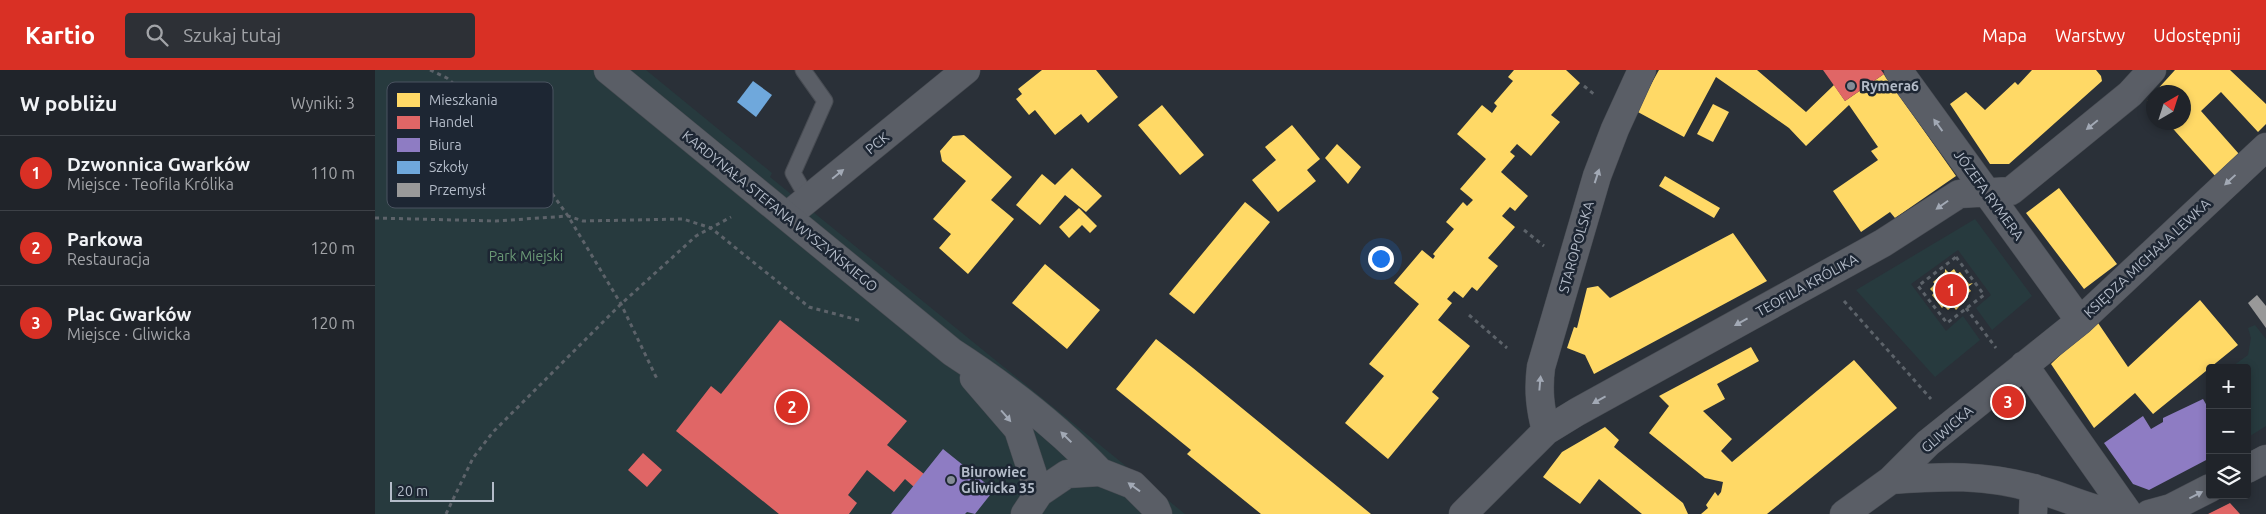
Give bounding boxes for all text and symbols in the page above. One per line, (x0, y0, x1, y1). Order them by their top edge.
search box (125, 13, 475, 58)
icon: search (143, 21, 171, 49)
text: Kartio (25, 22, 95, 49)
text: Szukaj tutaj (183, 24, 281, 46)
text: Mapa (1982, 25, 2027, 45)
text: Warstwy (2055, 25, 2125, 45)
text: Udostępnij (2153, 25, 2241, 45)
place label: Rymera6 (1861, 78, 1919, 94)
marker: Rymera6 (1845, 80, 1857, 92)
legend (387, 82, 553, 208)
north arrow (2146, 85, 2191, 130)
text: W pobliżu (20, 91, 117, 115)
text: Mieszkania (429, 92, 498, 108)
text: Wyniki: 3 (291, 94, 355, 112)
text: Handel (429, 114, 474, 130)
one-way arrow (1933, 118, 1943, 132)
one-way arrow (2086, 119, 2099, 130)
street label: KARDYNAŁA STEFANA WYSZYŃSKIEGO (679, 126, 882, 295)
street label: PCK (862, 128, 892, 157)
text: Biura (429, 137, 462, 153)
street label: JÓZEFA RYMERA (1951, 146, 2028, 243)
text: Dzwonnica Gwarków (67, 153, 250, 175)
text: Szkoły (429, 159, 468, 175)
text: 1 (31, 164, 41, 182)
text: 110 m (310, 164, 355, 182)
one-way arrow (832, 169, 845, 180)
one-way arrow (1594, 169, 1602, 184)
one-way arrow (2225, 174, 2237, 186)
text: Miejsce · Teofila Królika (67, 175, 234, 193)
text: Przemysł (429, 182, 486, 198)
street label: KSIĘDZA MICHAŁA LEWKA (2081, 195, 2213, 321)
street label: STAROPOLSKA (1555, 199, 1597, 295)
one-way arrow (1935, 200, 1949, 210)
text: Parkowa (67, 228, 143, 250)
text: 2 (31, 239, 41, 257)
text: 120 m (310, 239, 355, 257)
your location (1368, 246, 1394, 272)
park label: Park Miejski (489, 248, 563, 264)
text: Restauracja (67, 250, 150, 268)
street label: TEOFILA KRÓLIKA (1753, 250, 1861, 320)
pin: 1 (1935, 271, 1967, 309)
text: Plac Gwarków (67, 303, 191, 325)
text: 3 (31, 314, 41, 332)
text: 120 m (310, 314, 355, 332)
one-way arrow (1735, 317, 1748, 326)
text: Miejsce · Gliwicka (67, 325, 191, 343)
map controls (2206, 364, 2251, 499)
button: + (2206, 364, 2251, 409)
one-way arrow (1536, 375, 1544, 391)
pin: 3 (1992, 383, 2024, 421)
pin: 2 (776, 388, 808, 426)
one-way arrow (1592, 396, 1606, 405)
street label: GLIWICKA (1918, 402, 1976, 456)
one-way arrow (1001, 409, 1012, 422)
button: − (2206, 409, 2251, 454)
one-way arrow (1060, 431, 1072, 443)
button: layers (2206, 454, 2251, 499)
place label: Biurowiec Gliwicka 35 (961, 464, 1035, 496)
marker: Biurowiec Gliwicka 35 (945, 474, 957, 486)
scale bar (390, 479, 494, 502)
one-way arrow (1127, 482, 1140, 492)
text: 20 m (397, 483, 428, 499)
one-way arrow (2188, 491, 2203, 499)

